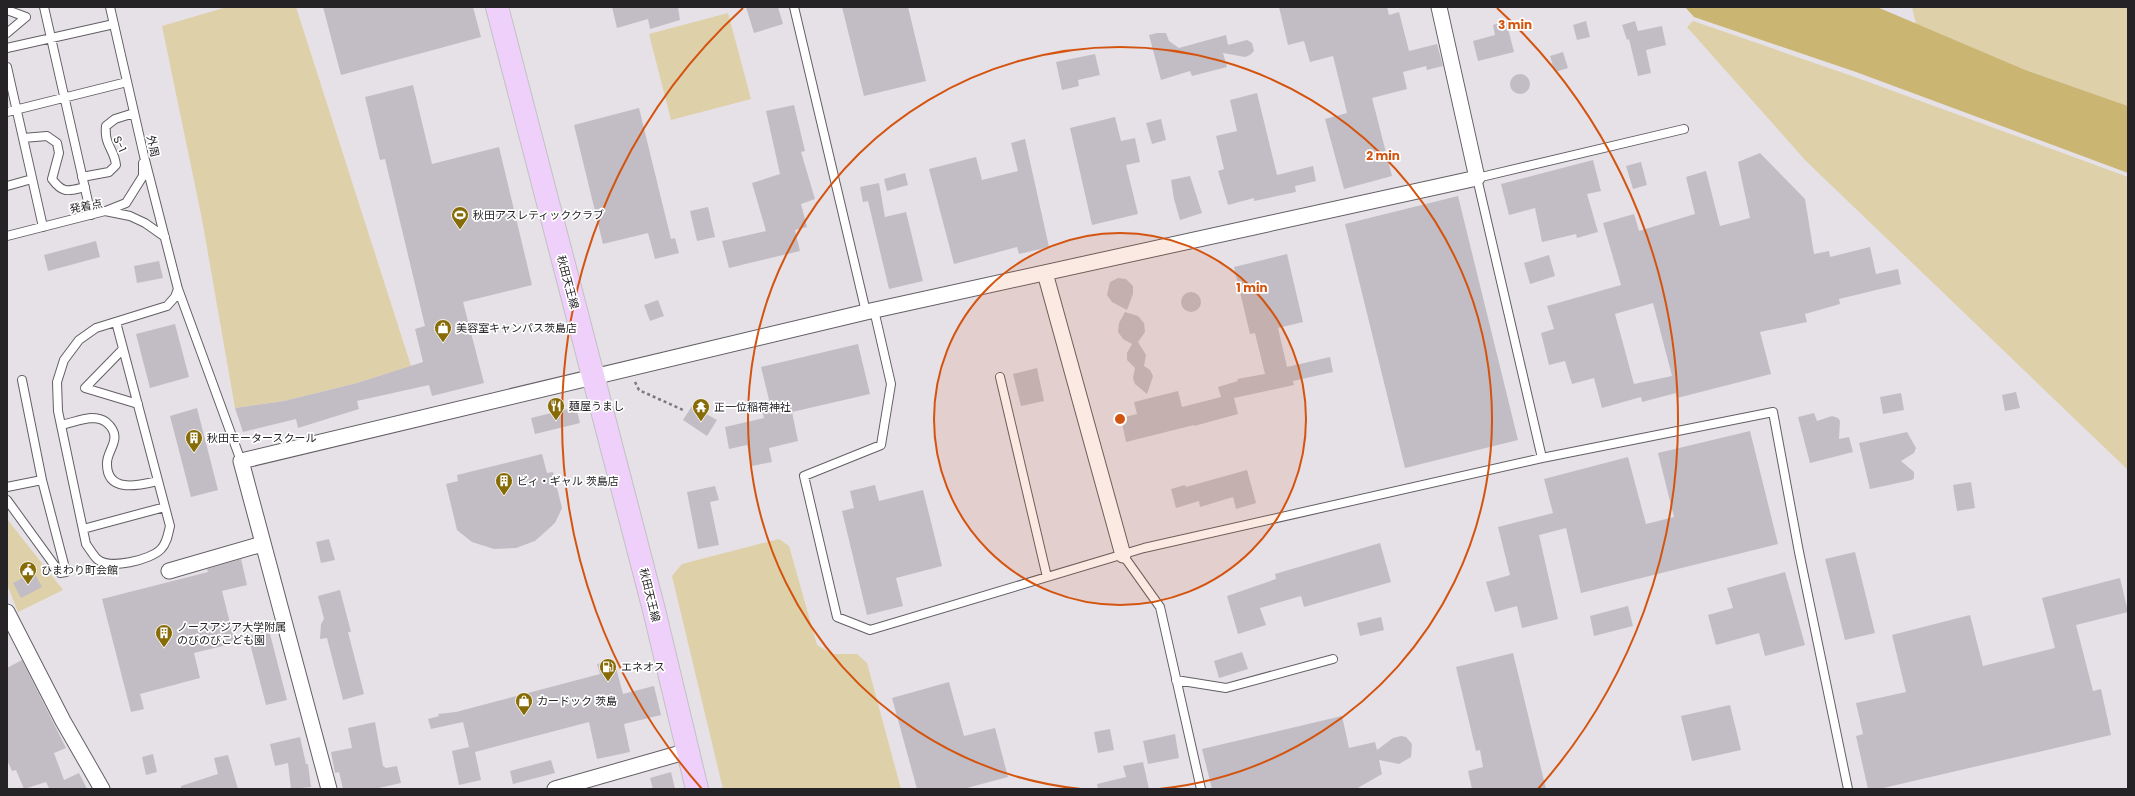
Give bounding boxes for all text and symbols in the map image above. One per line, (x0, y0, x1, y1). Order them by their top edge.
text: 3 min (1498, 16, 1532, 33)
street label: S-1 (109, 133, 131, 155)
street label: 外周 (143, 133, 163, 159)
text: 2 min (1366, 147, 1400, 164)
street label: 発着点 (68, 195, 104, 217)
sports icon: 秋田アスレティッククラブ (450, 205, 470, 230)
place label: 秋田アスレティッククラブ (473, 207, 604, 223)
street label: 秋田天王線 (553, 253, 583, 311)
text: 1 min (1236, 279, 1268, 296)
shop icon: 美容室キャンパス茨島店 (433, 318, 453, 343)
place label: 美容室キャンパス茨島店 (456, 320, 577, 336)
restaurant icon: 麺屋うまし (546, 396, 566, 421)
temple icon: 正一位稲荷神社 (691, 397, 711, 422)
place label: 麺屋うまし (569, 398, 624, 414)
place label: 正一位稲荷神社 (714, 399, 791, 415)
centre of rings (1113, 412, 1127, 426)
building icon: 秋田モータースクール (184, 428, 204, 453)
place label: 秋田モータースクール (207, 430, 316, 446)
building icon: ビィ・ギャル 茨島店 (494, 471, 514, 496)
place label: ビィ・ギャル 茨島店 (517, 473, 619, 489)
public building icon: ひまわり町会館 (18, 560, 38, 585)
place label: ひまわり町会館 (41, 562, 118, 578)
street label: 秋田天王線 (636, 566, 664, 624)
place label: ノースアジア大学附属 のびのびこども園 (177, 619, 286, 648)
building icon: ノースアジア大学附属 のびのびこども園 (154, 623, 174, 648)
fuel station icon: エネオス (598, 657, 618, 682)
place label: エネオス (621, 659, 665, 675)
shop icon: カードック 茨島 (514, 691, 534, 716)
place label: カードック 茨島 (537, 693, 617, 709)

